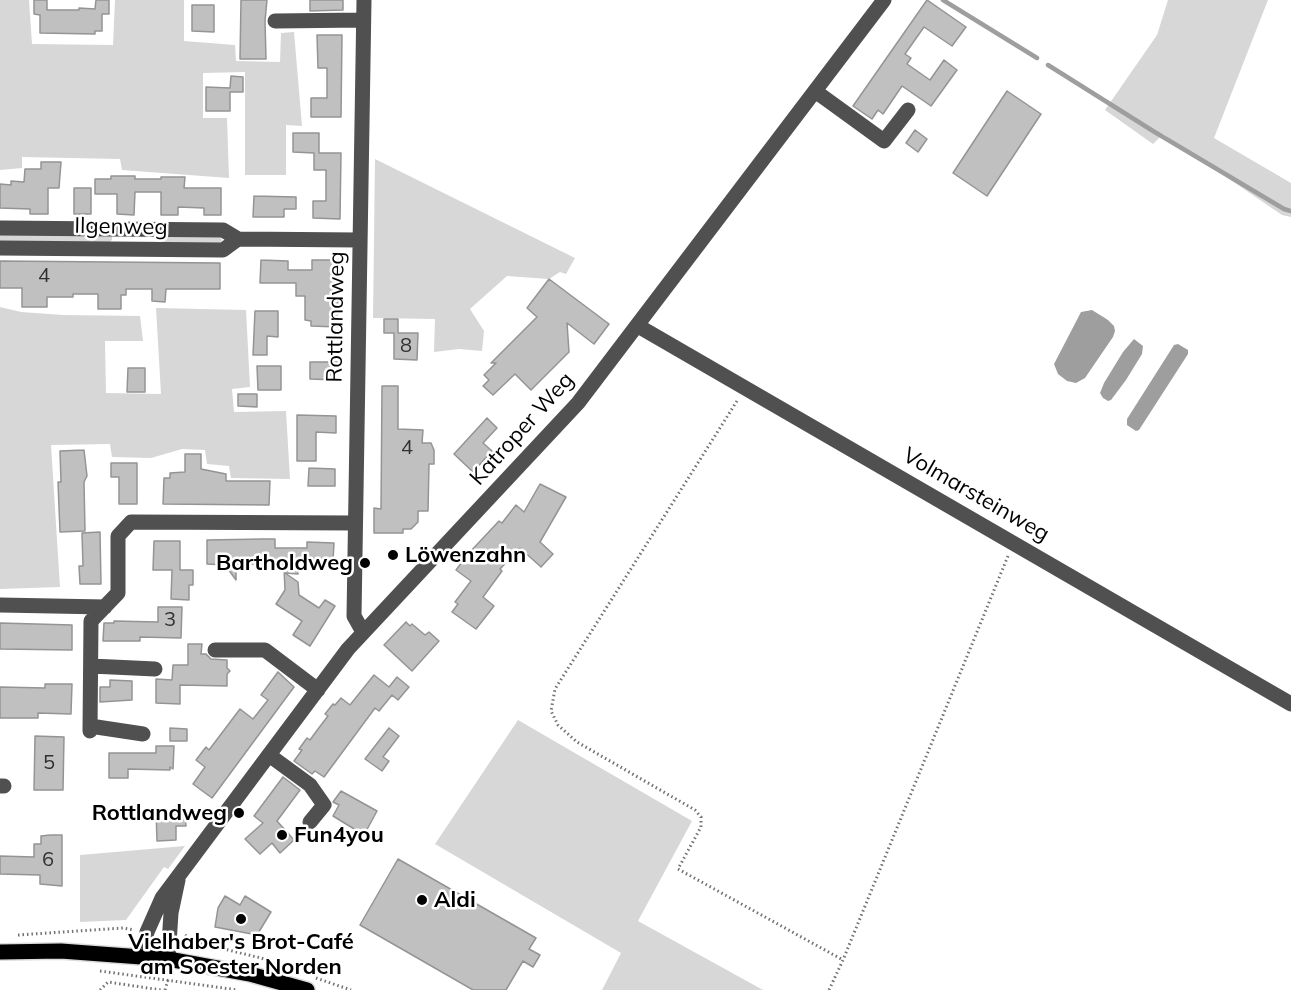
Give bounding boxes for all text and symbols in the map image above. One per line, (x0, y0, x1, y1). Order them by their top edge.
street label: Ilgenweg (74, 213, 168, 241)
street label: Rottlandweg (322, 251, 350, 383)
house number: 4 (38, 264, 50, 288)
house number: 8 (400, 334, 412, 358)
street label: Katroper Weg (464, 367, 580, 491)
house number: 4 (401, 436, 413, 460)
street label: Volmarsteinweg (898, 442, 1054, 548)
place label: Löwenzahn (405, 542, 526, 568)
marker: Löwenzahn (386, 548, 400, 562)
place label: Bartholdweg (216, 550, 353, 576)
marker: Bartholdweg (358, 556, 372, 570)
house number: 3 (164, 608, 176, 632)
house number: 5 (43, 751, 55, 775)
place label: Rottlandweg (92, 800, 227, 826)
marker: Rottlandweg (232, 806, 246, 820)
place label: Fun4you (294, 822, 384, 848)
marker: Fun4you (275, 828, 289, 842)
house number: 6 (42, 848, 54, 872)
place label: Aldi (434, 887, 476, 913)
marker: Aldi (415, 893, 429, 907)
marker: Vielhaber's Brot-Café am Soester Norden (234, 912, 248, 926)
place label: Vielhaber's Brot-Café am Soester Norden (128, 929, 354, 980)

